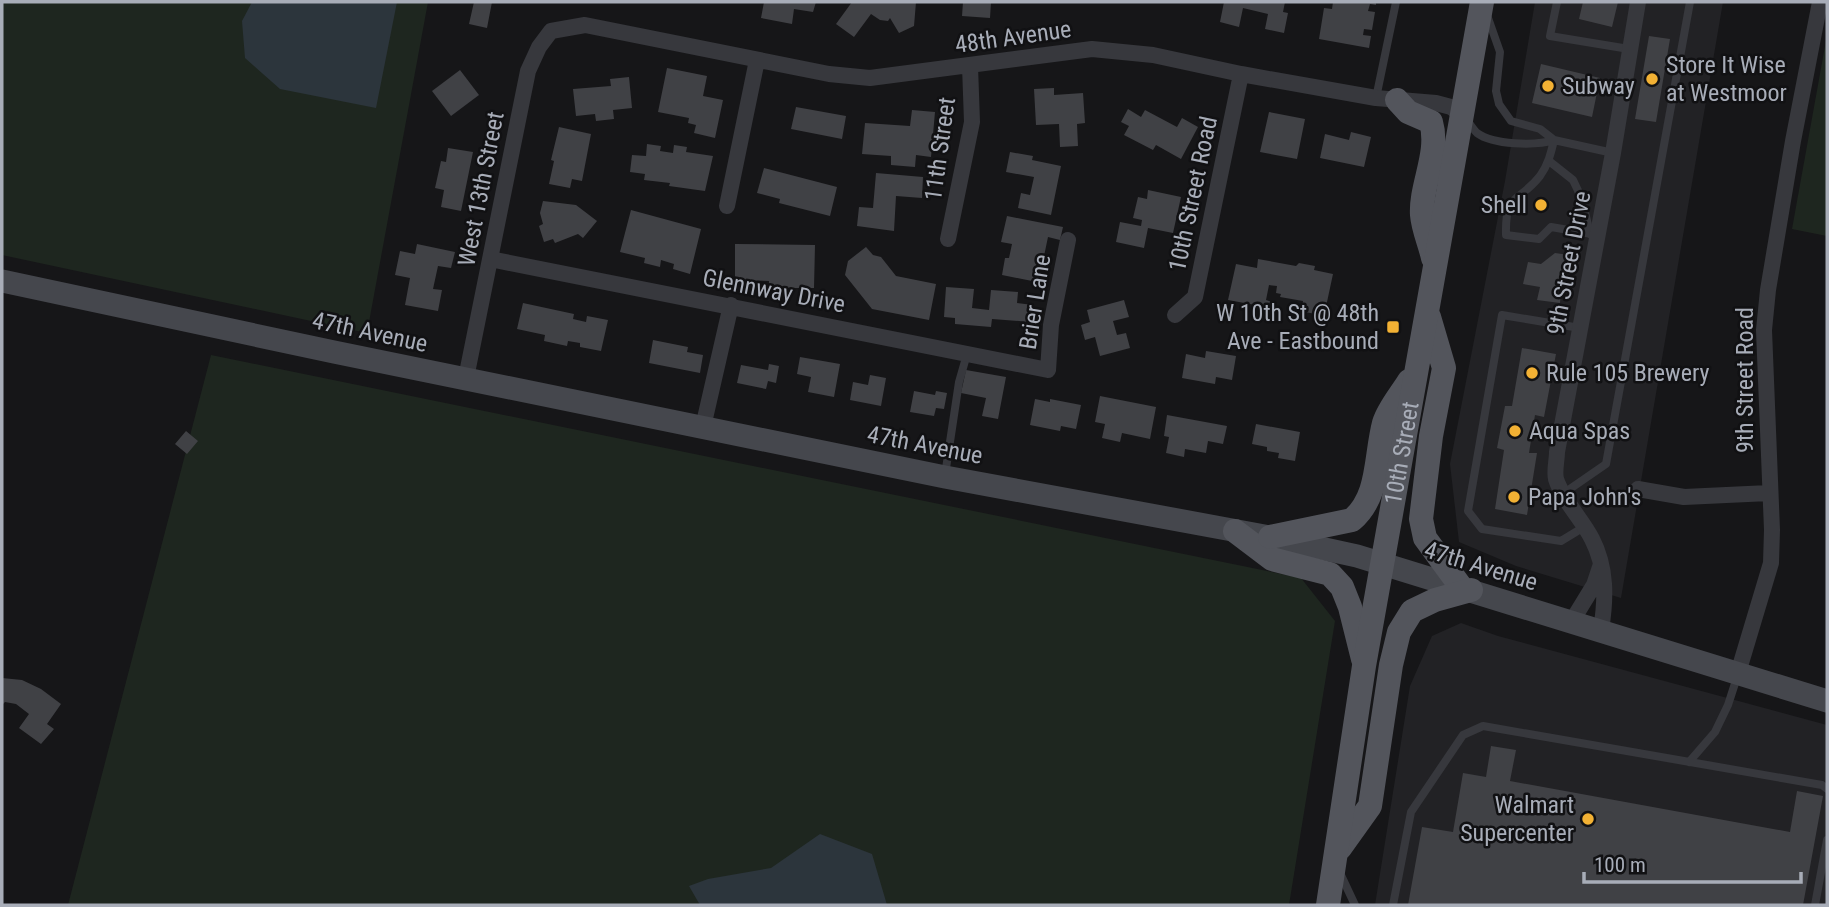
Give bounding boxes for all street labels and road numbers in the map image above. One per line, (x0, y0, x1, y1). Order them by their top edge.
street label: 48th Avenue (953, 15, 1073, 59)
street label: 11th Street (919, 95, 961, 203)
street label: West 13th Street (452, 109, 510, 269)
street label: 10th Street Road (1163, 114, 1223, 274)
street label: 9th Street Drive (1541, 189, 1597, 337)
street label: Brier Lane (1014, 253, 1056, 351)
street label: Glennway Drive (700, 263, 848, 319)
street label: 47th Avenue (310, 306, 430, 358)
street label: 9th Street Road (1731, 307, 1759, 453)
street label: 10th Street (1379, 399, 1425, 507)
street label: 47th Avenue (865, 420, 985, 470)
street label: 47th Avenue (1421, 536, 1541, 596)

